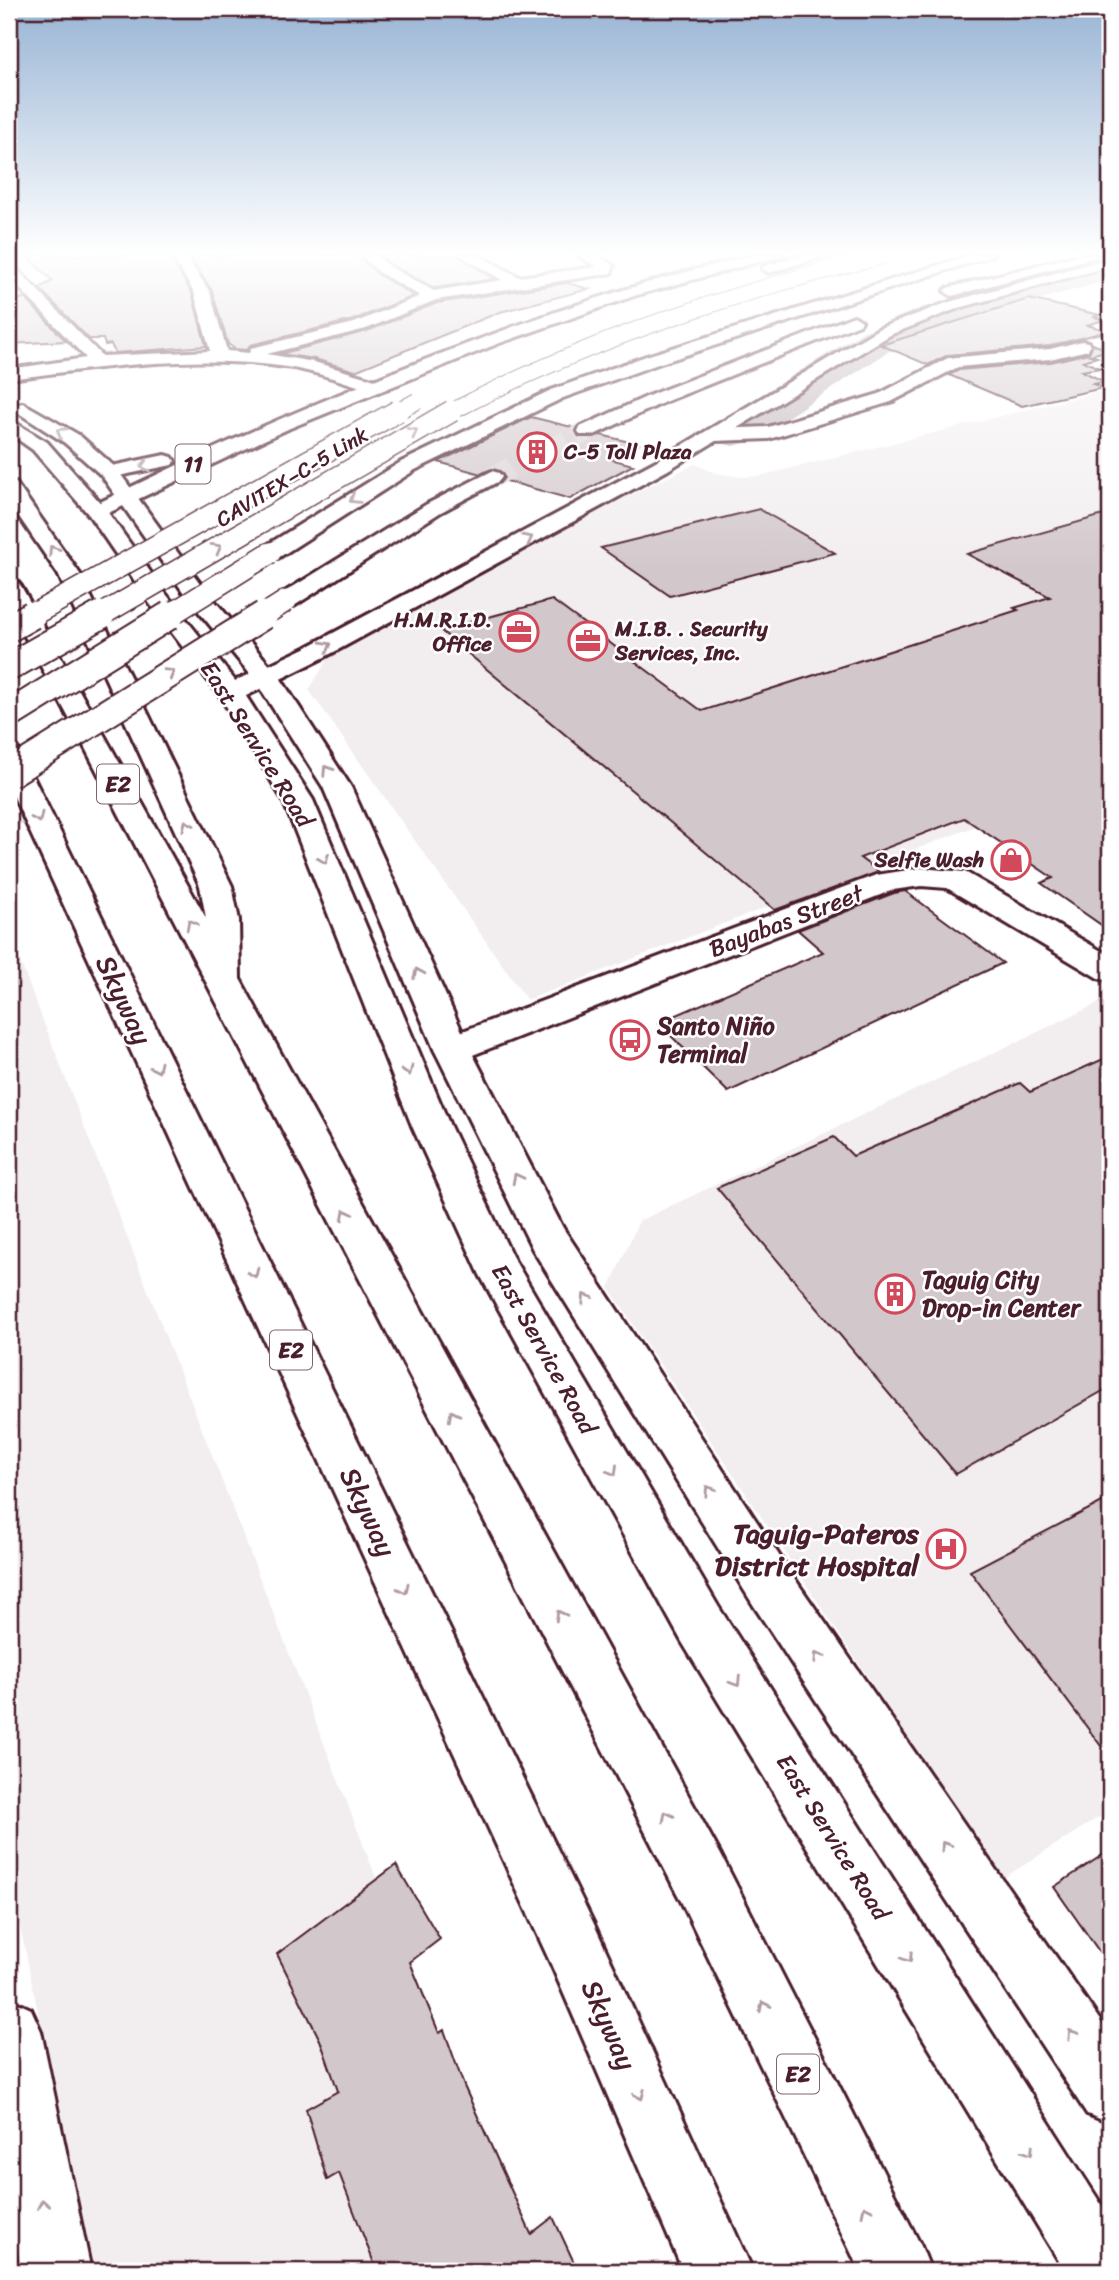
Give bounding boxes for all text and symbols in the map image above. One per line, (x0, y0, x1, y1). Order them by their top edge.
street label: CAVITEX–C-5 Link (208, 416, 376, 538)
one-way arrow (405, 427, 418, 440)
one-way arrow (56, 428, 69, 441)
building icon: C-5 Toll Plaza (516, 431, 558, 473)
place label: C-5 Toll Plaza (563, 433, 692, 471)
road number: 11 (176, 445, 210, 484)
one-way arrow (140, 458, 152, 472)
one-way arrow (348, 491, 361, 504)
one-way arrow (521, 533, 533, 547)
one-way arrow (209, 543, 222, 556)
one-way arrow (49, 544, 62, 557)
place label: H.M.R.I.D. Office (393, 601, 492, 663)
place label: M.I.B. . Security Services, Inc. (614, 610, 769, 672)
office icon: H.M.R.I.D. Office (498, 611, 540, 653)
office icon: M.I.B. . Security Services, Inc. (567, 620, 609, 662)
one-way arrow (320, 641, 333, 654)
street label: East Service Road (189, 652, 326, 837)
one-way arrow (162, 668, 175, 681)
road number: E2 (97, 764, 139, 804)
one-way arrow (322, 765, 335, 778)
one-way arrow (30, 811, 44, 823)
one-way arrow (181, 820, 195, 833)
shop icon: Selfie Wash (990, 839, 1032, 881)
place label: Selfie Wash (874, 841, 984, 879)
one-way arrow (316, 852, 330, 864)
street label: Bayabas Street (703, 872, 871, 970)
one-way arrow (186, 919, 200, 931)
street label: Skyway (82, 947, 166, 1054)
one-way arrow (412, 968, 426, 980)
place label: Santo Niño Terminal (656, 1005, 775, 1075)
bus stop icon: Santo Niño Terminal (609, 1019, 651, 1061)
one-way arrow (148, 1061, 162, 1073)
one-way arrow (400, 1064, 414, 1076)
one-way arrow (512, 1173, 526, 1185)
one-way arrow (340, 1209, 354, 1221)
street label: East Service Road (480, 1256, 609, 1444)
place label: Taguig City Drop-in Center (922, 1259, 1082, 1329)
one-way arrow (246, 1266, 260, 1278)
building icon: Taguig City Drop-in Center (874, 1273, 916, 1315)
one-way arrow (582, 1293, 595, 1306)
road number: E2 (270, 1330, 312, 1370)
one-way arrow (448, 1410, 461, 1422)
street label: Skyway (326, 1459, 410, 1566)
one-way arrow (605, 1464, 618, 1477)
one-way arrow (705, 1485, 717, 1498)
place label: Taguig-Pateros District Hospital (715, 1509, 920, 1590)
hospital icon: Taguig-Pateros District Hospital (925, 1528, 967, 1570)
one-way arrow (396, 1582, 410, 1594)
one-way arrow (555, 1610, 568, 1623)
one-way arrow (814, 1652, 826, 1665)
one-way arrow (728, 1674, 741, 1687)
street label: East Service Road (765, 1745, 902, 1930)
one-way arrow (662, 1811, 676, 1823)
one-way arrow (940, 1840, 953, 1853)
one-way arrow (900, 1950, 913, 1963)
street label: Skyway (567, 1972, 651, 2079)
one-way arrow (759, 2001, 773, 2013)
one-way arrow (1067, 2029, 1080, 2042)
road number: E2 (777, 2054, 819, 2094)
one-way arrow (632, 2088, 646, 2101)
one-way arrow (1020, 2143, 1033, 2156)
one-way arrow (36, 2198, 51, 2210)
one-way arrow (860, 2205, 874, 2217)

